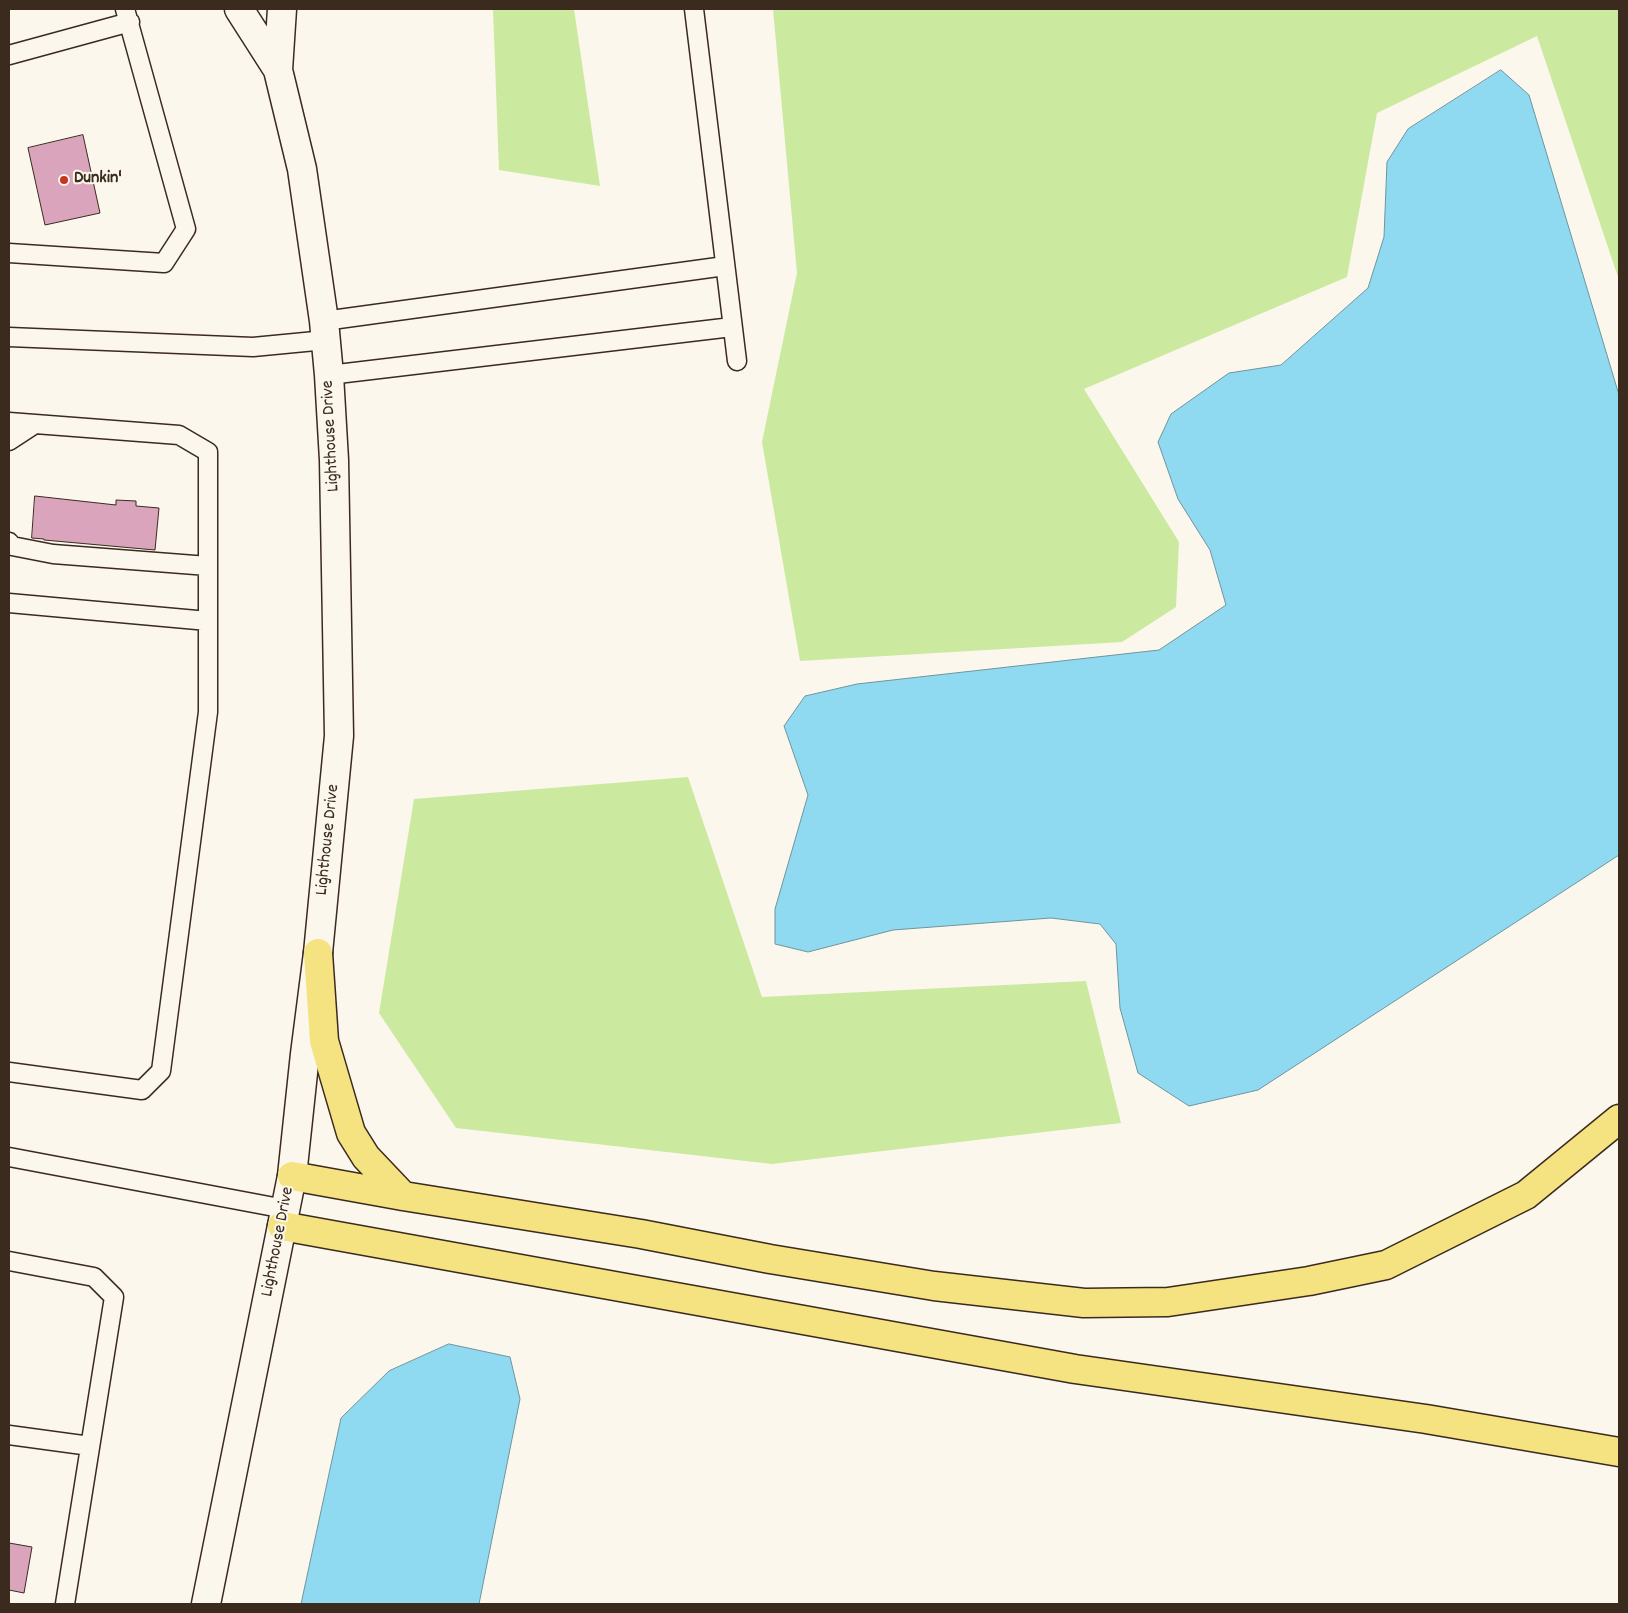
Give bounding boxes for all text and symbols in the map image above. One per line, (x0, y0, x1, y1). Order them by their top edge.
place label: Dunkin' (74, 169, 122, 191)
marker: Dunkin' (58, 174, 70, 186)
street label: Lighthouse Drive (318, 380, 346, 492)
street label: Lighthouse Drive (312, 783, 346, 897)
street label: Lighthouse Drive (258, 1185, 300, 1299)

